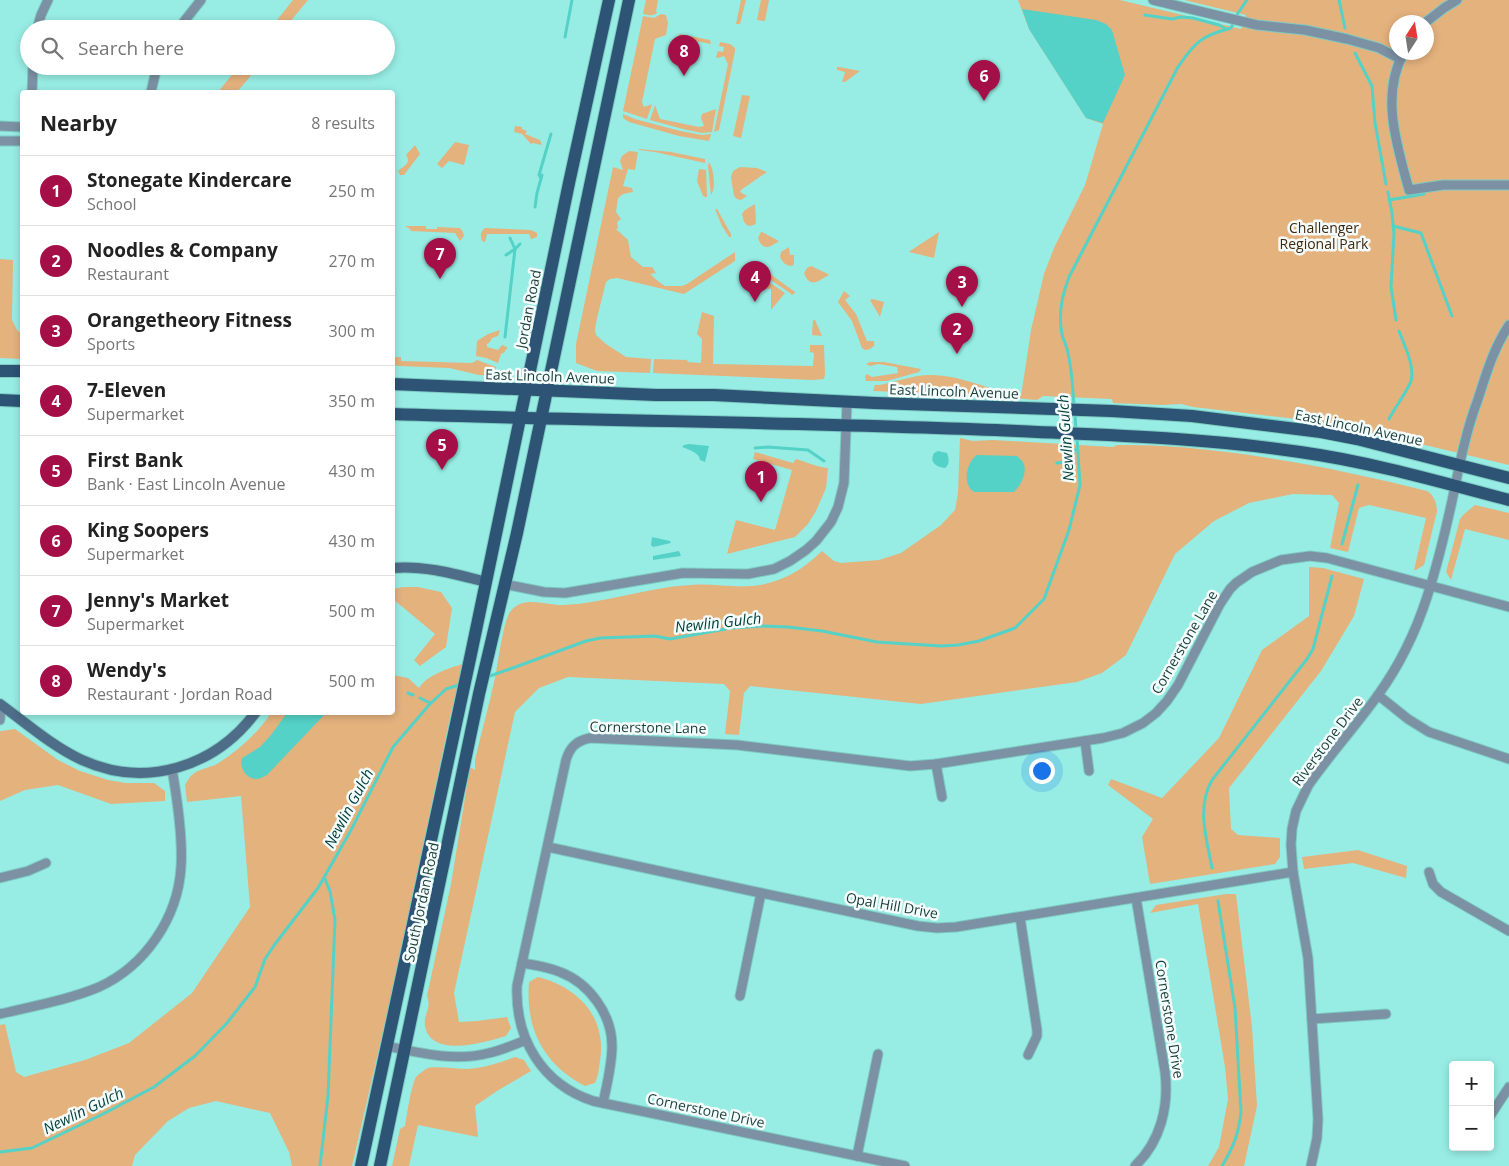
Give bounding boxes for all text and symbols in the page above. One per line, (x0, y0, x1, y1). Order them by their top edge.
north arrow (1389, 15, 1434, 60)
search box (20, 20, 395, 75)
icon: search (38, 34, 66, 62)
text: Search here (78, 35, 184, 61)
pin: 8 (668, 35, 700, 76)
pin: 6 (968, 60, 1000, 101)
text: Nearby (40, 109, 117, 137)
text: 8 results (311, 112, 375, 134)
text: Stonegate Kindercare (87, 167, 292, 193)
text: 1 (51, 180, 61, 202)
text: 250 m (329, 180, 375, 202)
text: School (87, 193, 137, 215)
park label: Challenger Regional Park (1280, 218, 1369, 253)
text: Noodles & Company (87, 237, 278, 263)
pin: 7 (424, 238, 456, 279)
text: 2 (51, 250, 61, 272)
text: 270 m (329, 250, 375, 272)
pin: 4 (739, 261, 771, 302)
text: Restaurant (87, 263, 169, 285)
pin: 3 (946, 266, 978, 307)
street label: Jordan Road (511, 268, 545, 352)
text: Orangetheory Fitness (87, 307, 292, 333)
pin: 2 (941, 313, 973, 354)
text: 3 (51, 320, 61, 342)
text: 300 m (329, 320, 375, 342)
text: Sports (87, 333, 135, 355)
street label: East Lincoln Avenue (485, 364, 615, 388)
text: 7-Eleven (87, 377, 166, 403)
street label: East Lincoln Avenue (889, 379, 1019, 403)
text: 4 (51, 390, 61, 412)
text: 350 m (329, 390, 375, 412)
water label: Newlin Gulch (1052, 394, 1078, 482)
text: Supermarket (87, 403, 184, 425)
street label: East Lincoln Avenue (1293, 404, 1425, 450)
pin: 5 (426, 429, 458, 470)
text: First Bank (87, 447, 183, 473)
text: 5 (51, 460, 61, 482)
text: 430 m (329, 460, 375, 482)
pin: 1 (745, 461, 777, 502)
text: Bank · East Lincoln Avenue (87, 473, 285, 495)
text: King Soopers (87, 517, 209, 543)
text: 6 (51, 530, 61, 552)
text: 430 m (329, 530, 375, 552)
text: Supermarket (87, 543, 184, 565)
text: Jenny's Market (87, 587, 229, 613)
street label: Cornerstone Lane (1147, 587, 1222, 697)
text: 7 (51, 600, 61, 622)
text: 500 m (329, 600, 375, 622)
water label: Newlin Gulch (674, 608, 762, 636)
text: Supermarket (87, 613, 184, 635)
text: Wendy's (87, 657, 166, 683)
text: 8 (51, 670, 61, 692)
text: 500 m (329, 670, 375, 692)
text: Restaurant · Jordan Road (87, 683, 273, 705)
street label: Riverstone Drive (1287, 692, 1367, 790)
street label: Cornerstone Lane (589, 716, 707, 738)
your location (1029, 758, 1055, 784)
water label: Newlin Gulch (319, 765, 377, 851)
street label: South Jordan Road (399, 840, 443, 964)
street label: Opal Hill Drive (844, 888, 940, 922)
street label: Cornerstone Drive (1151, 958, 1189, 1080)
map controls (1449, 1061, 1494, 1151)
button: + (1449, 1061, 1494, 1106)
water label: Newlin Gulch (40, 1082, 126, 1138)
street label: Cornerstone Drive (646, 1088, 767, 1132)
button: − (1449, 1106, 1494, 1151)

